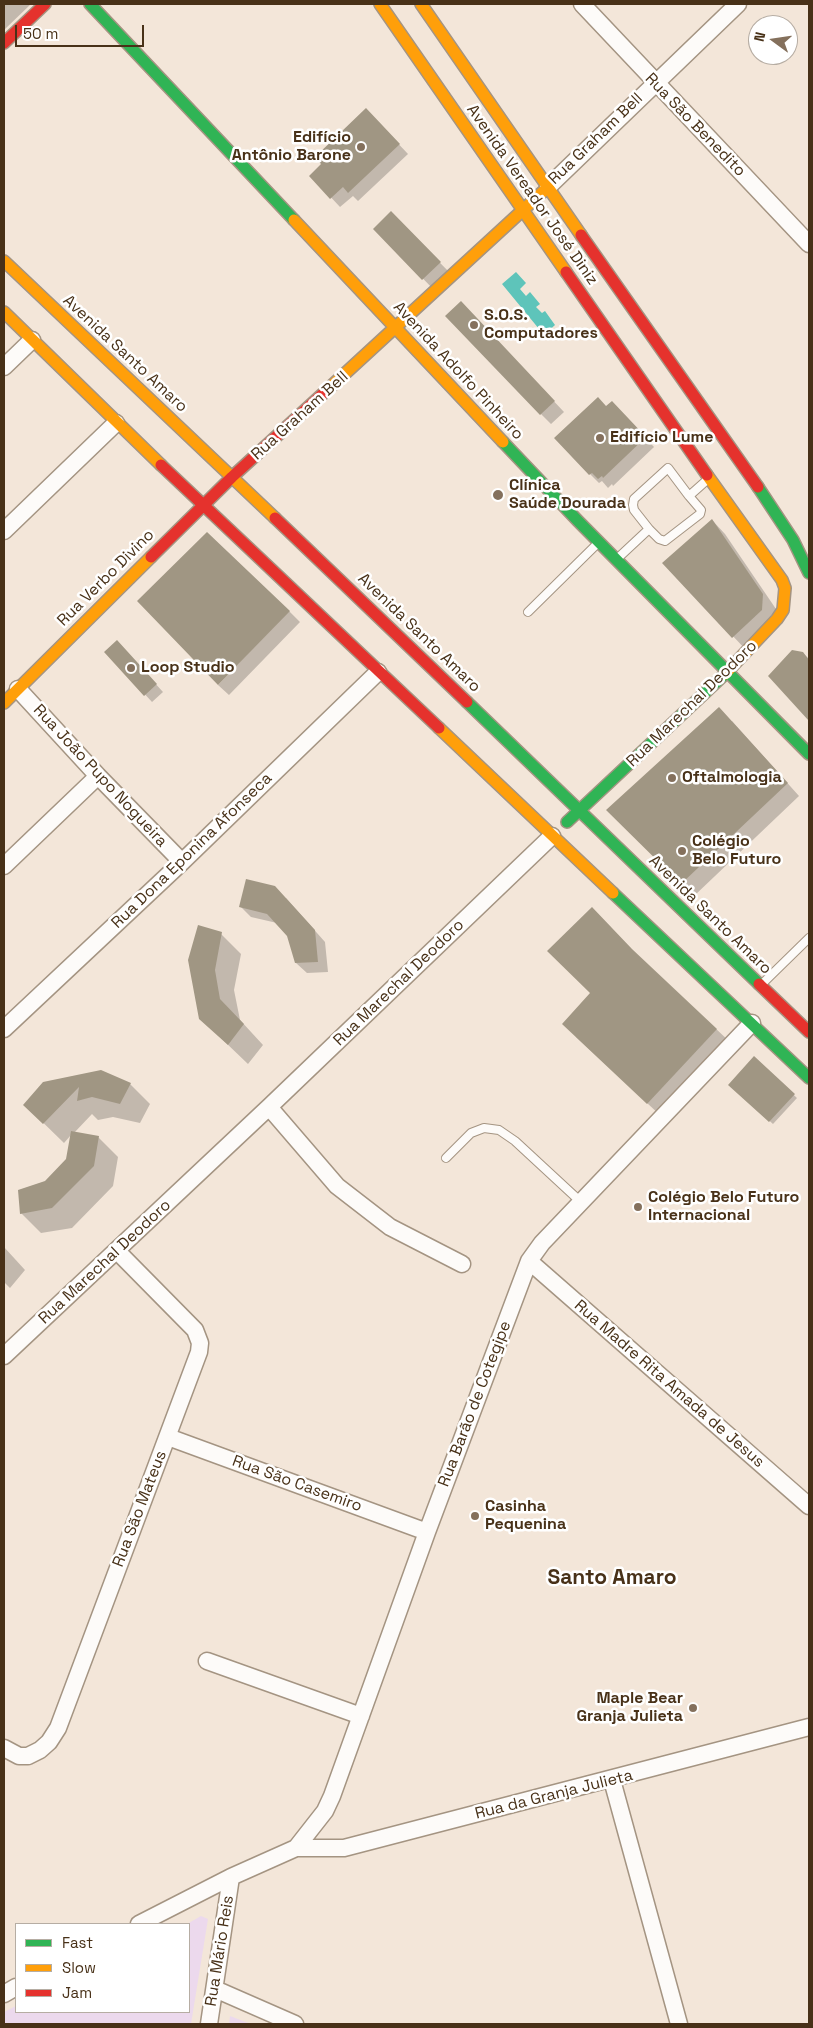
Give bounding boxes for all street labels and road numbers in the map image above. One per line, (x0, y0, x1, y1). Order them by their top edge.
street label: Rua São Benedito (641, 69, 749, 181)
street label: Rua Graham Bell (545, 89, 647, 189)
street label: Avenida Vereador José Diniz (462, 101, 602, 289)
street label: Avenida Santo Amaro (59, 291, 191, 417)
street label: Avenida Adolfo Pinheiro (389, 298, 527, 444)
street label: Rua Graham Bell (248, 368, 352, 464)
street label: Rua Verbo Divino (54, 526, 158, 630)
street label: Avenida Santo Amaro (354, 569, 484, 697)
street label: Rua Marechal Deodoro (623, 637, 761, 771)
street label: Rua João Pupo Nogueira (29, 701, 171, 851)
street label: Rua Dona Eponina Afonseca (108, 769, 276, 933)
street label: Avenida Santo Amaro (645, 851, 775, 979)
street label: Rua Marechal Deodoro (330, 916, 468, 1050)
street label: Rua Marechal Deodoro (35, 1196, 175, 1328)
street label: Rua Madre Rita Amada de Jesus (570, 1296, 768, 1472)
street label: Rua Barão de Cotegipe (435, 1318, 515, 1490)
street label: Rua São Mateus (109, 1448, 171, 1570)
street label: Rua São Casemiro (230, 1452, 364, 1516)
street label: Rua da Granja Julieta (473, 1766, 635, 1824)
street label: Rua Mário Reis (202, 1894, 238, 2008)

